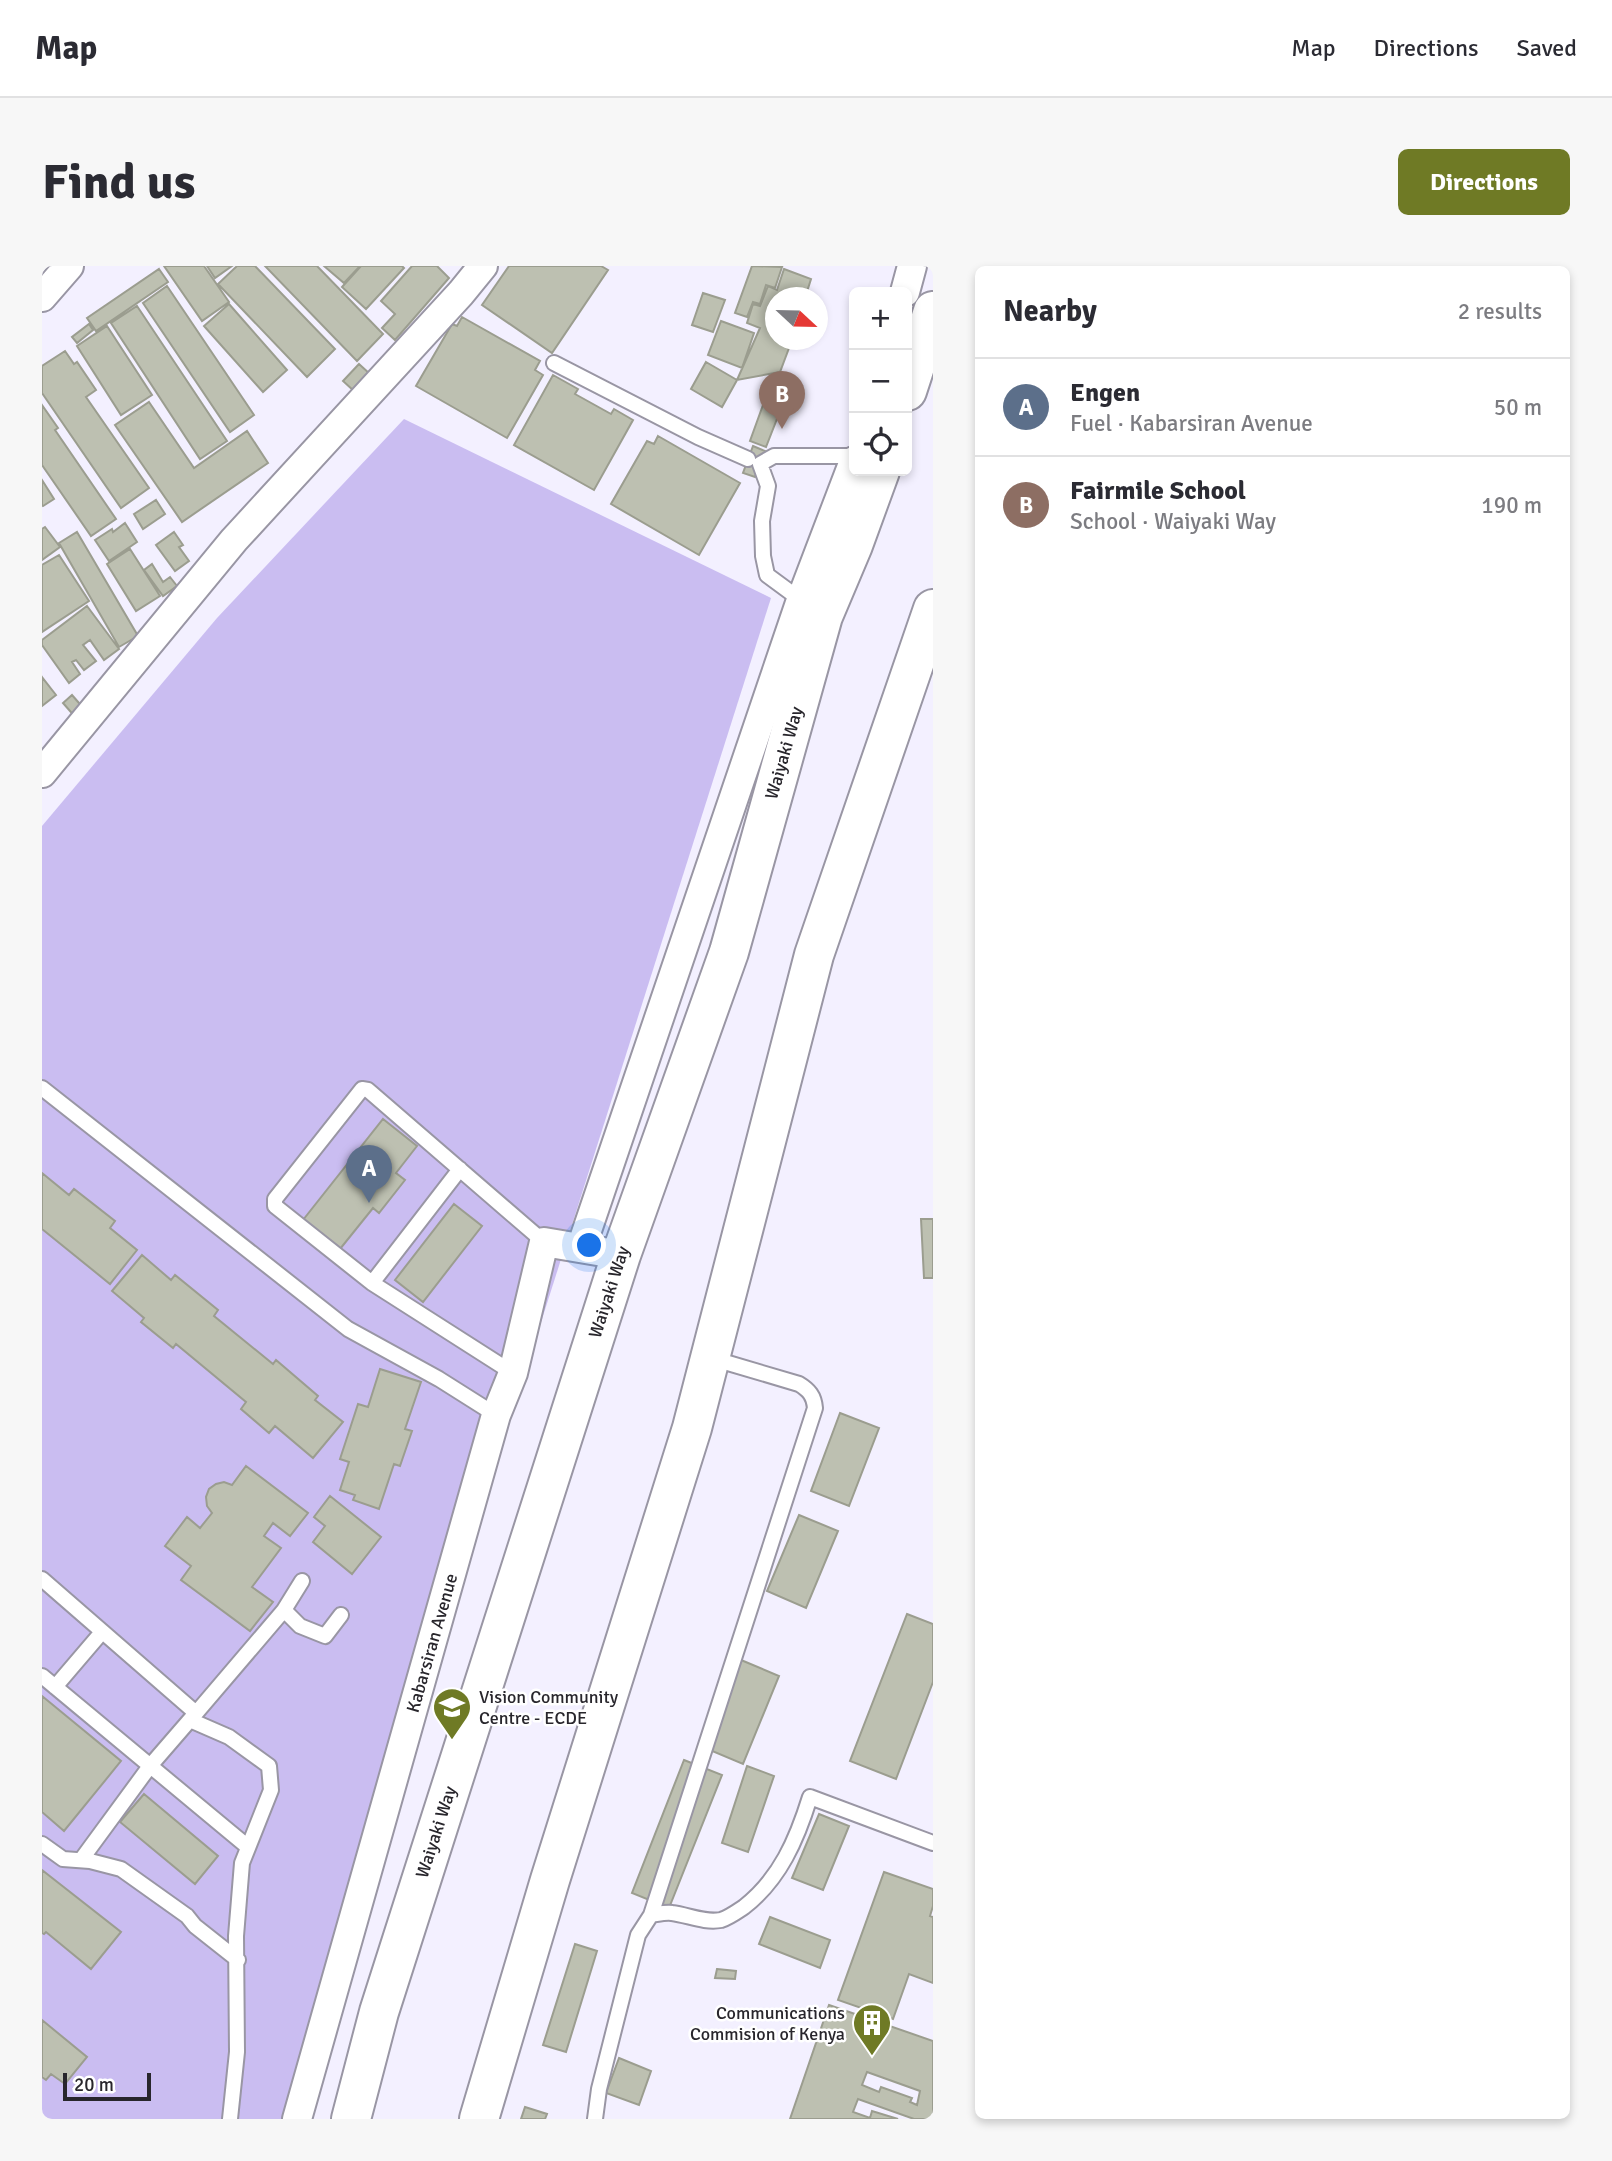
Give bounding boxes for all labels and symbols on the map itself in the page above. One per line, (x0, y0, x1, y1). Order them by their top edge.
north arrow (765, 287, 828, 350)
pin: B (759, 371, 805, 429)
street label: Waiyaki Way (760, 703, 808, 802)
pin: A (346, 1145, 392, 1203)
your location (572, 1228, 606, 1262)
street label: Waiyaki Way (584, 1243, 634, 1341)
street label: Kabarsiran Avenue (402, 1571, 462, 1715)
school or university icon: Vision Community Centre - ECDE (431, 1686, 473, 1741)
place label: Vision Community Centre - ECDE (479, 1686, 619, 1729)
street label: Waiyaki Way (411, 1783, 461, 1881)
place label: Communications Commision of Kenya (690, 2002, 845, 2045)
building icon: Communications Commision of Kenya (851, 2002, 893, 2057)
scale bar (63, 2070, 150, 2102)

